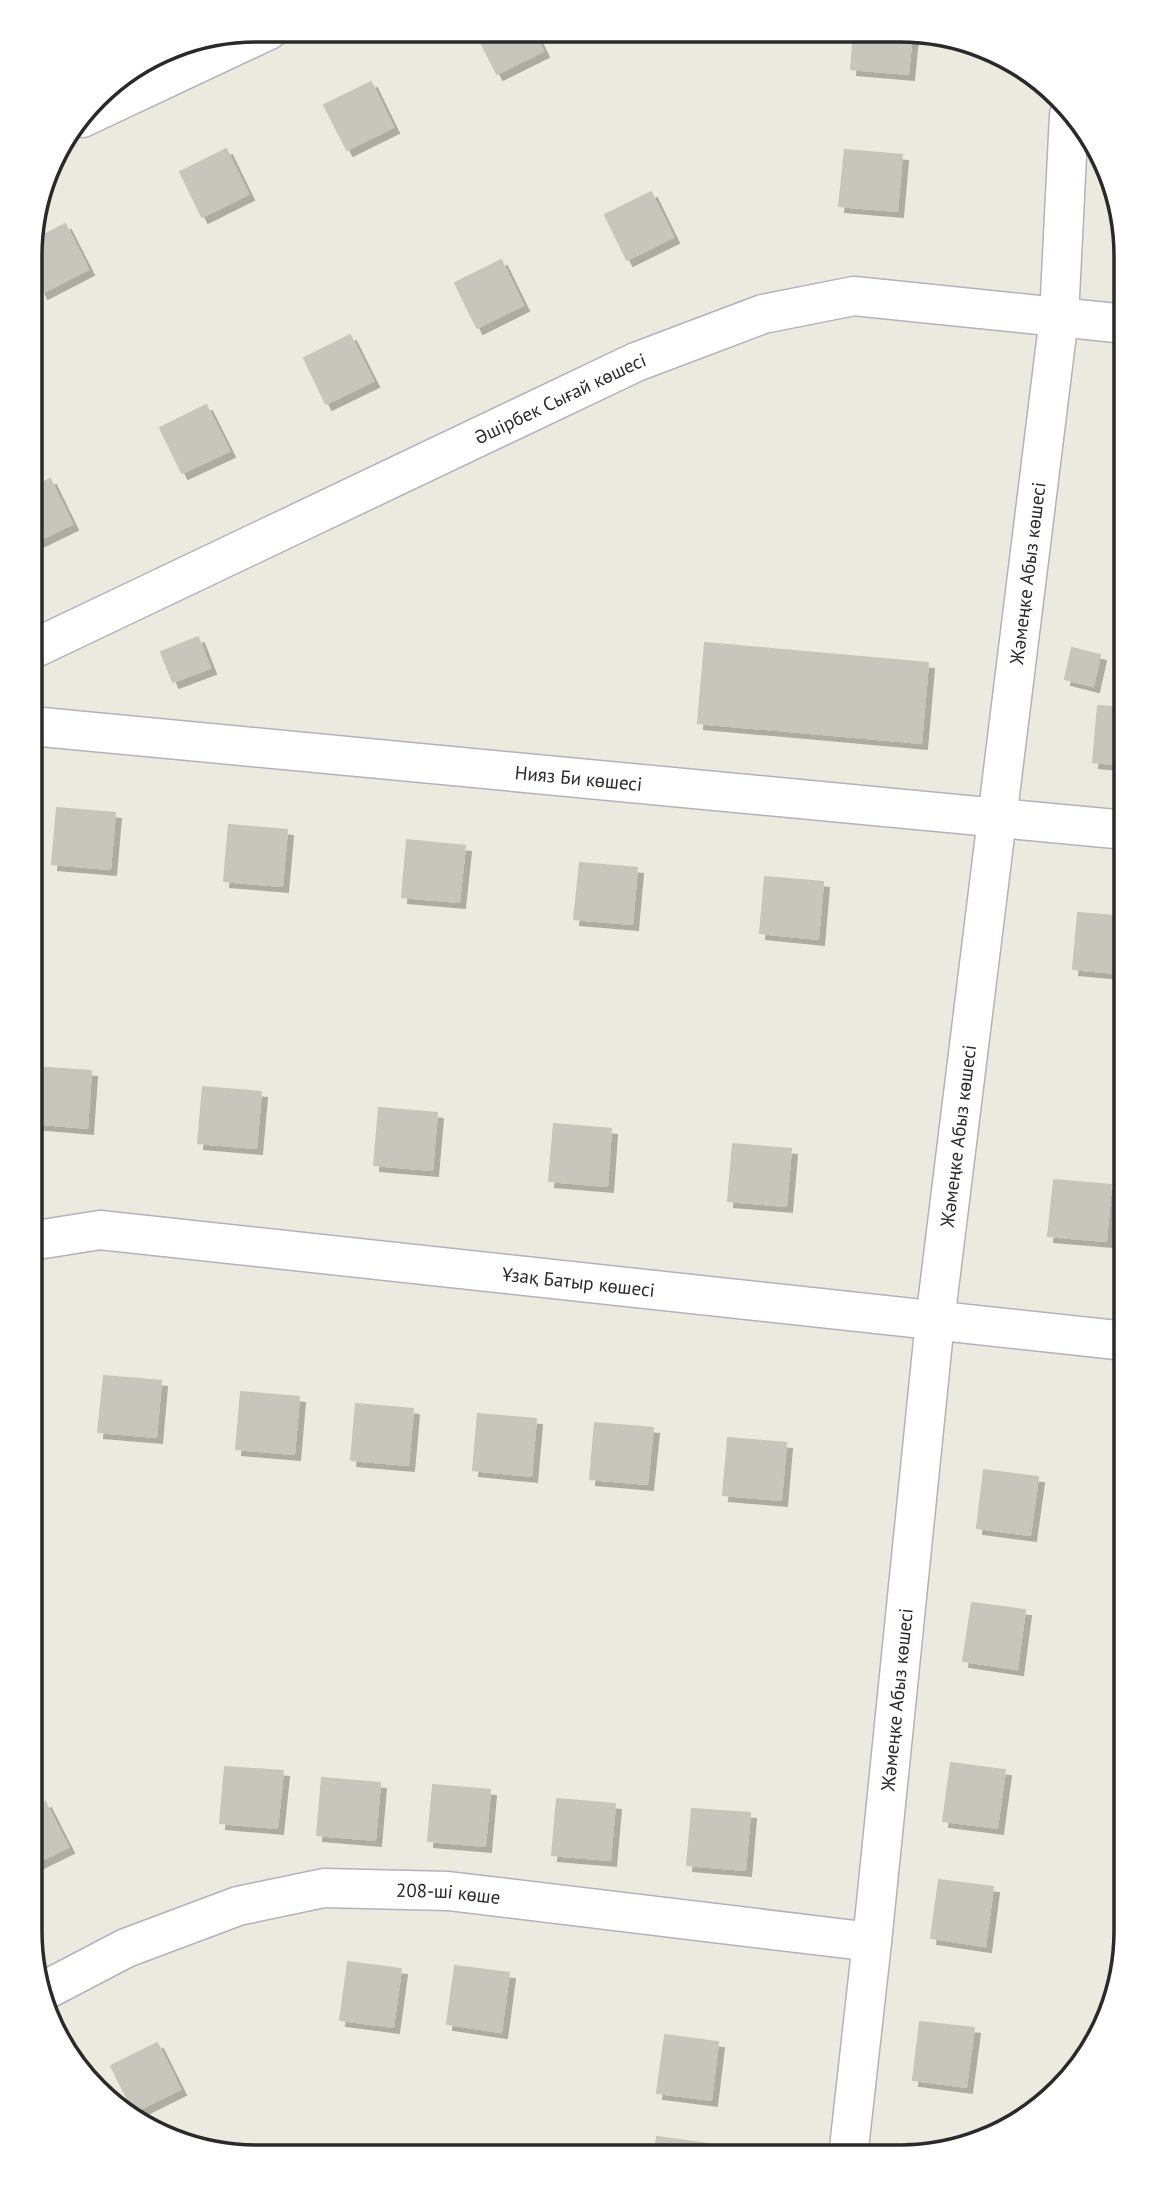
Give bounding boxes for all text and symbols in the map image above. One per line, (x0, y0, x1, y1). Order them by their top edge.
street label: Әшірбек Сығай көшесі (470, 347, 649, 449)
street label: Жәмеңке Абыз көшесі (1004, 481, 1051, 667)
street label: Нияз Би көшесі (514, 760, 643, 796)
street label: Жәмеңке Абыз көшесі (935, 1043, 981, 1230)
street label: Ұзақ Батыр көшесі (501, 1262, 656, 1302)
street label: Жәмеңке Абыз көшесі (875, 1607, 918, 1793)
street label: 208-ші көше (396, 1878, 502, 1909)

